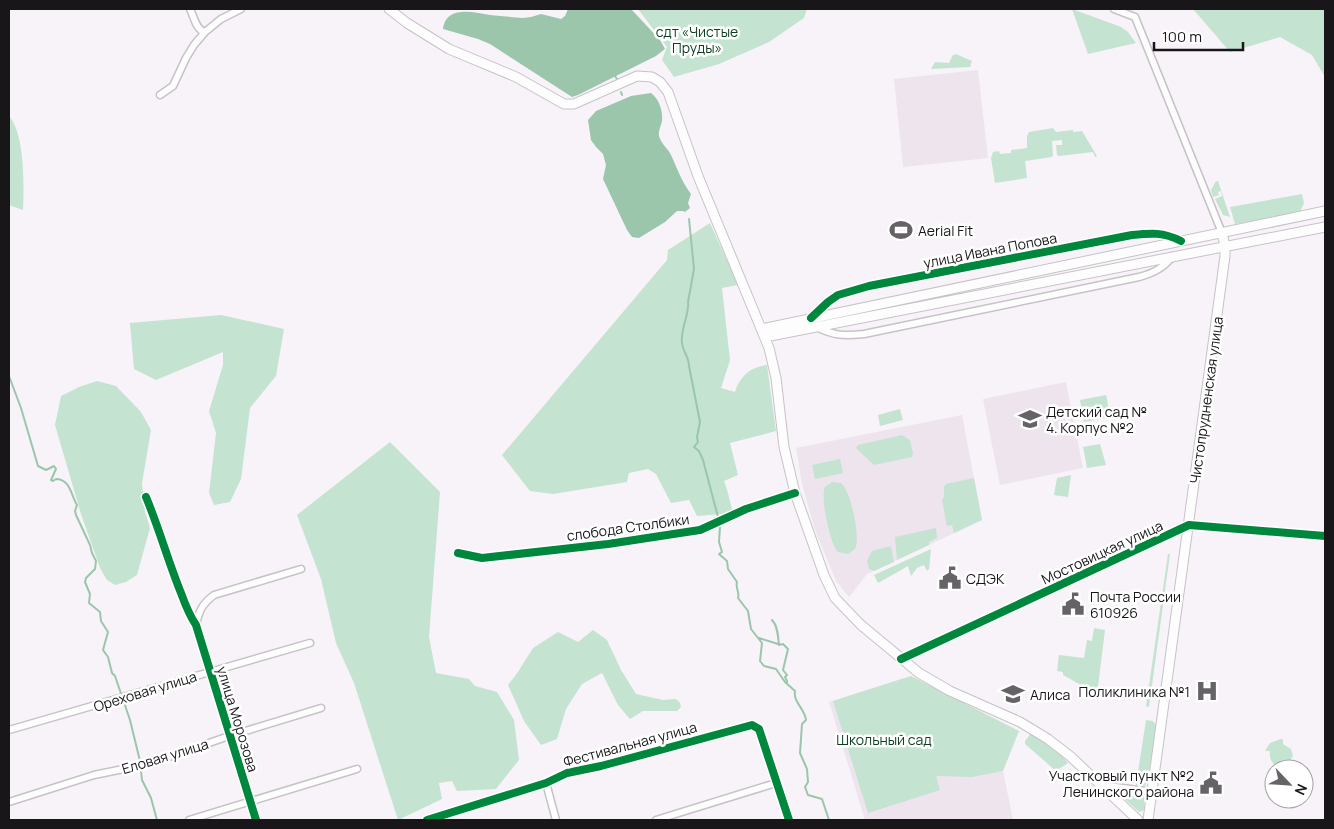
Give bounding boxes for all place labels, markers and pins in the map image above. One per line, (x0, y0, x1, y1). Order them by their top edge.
sports icon: Aerial Fit (888, 217, 914, 243)
place label: Aerial Fit (918, 221, 974, 240)
place label: Детский сад № 4. Корпус №2 (1046, 402, 1147, 437)
school or university icon: Детский сад № 4. Корпус №2 (1017, 406, 1043, 432)
public building icon: СДЭК (937, 565, 963, 591)
place label: СДЭК (966, 569, 1005, 588)
place label: Почта России 610926 (1090, 587, 1181, 622)
public building icon: Почта России 610926 (1060, 591, 1086, 617)
hospital icon: Поликлиника №1 (1194, 678, 1220, 704)
school or university icon: Алиса (1000, 681, 1026, 707)
place label: Поликлиника №1 (1078, 682, 1190, 701)
place label: Алиса (1030, 685, 1070, 704)
place label: Участковый пункт №2 Ленинского района (1049, 766, 1194, 801)
public building icon: Участковый пункт №2 Ленинского района (1198, 770, 1224, 796)

